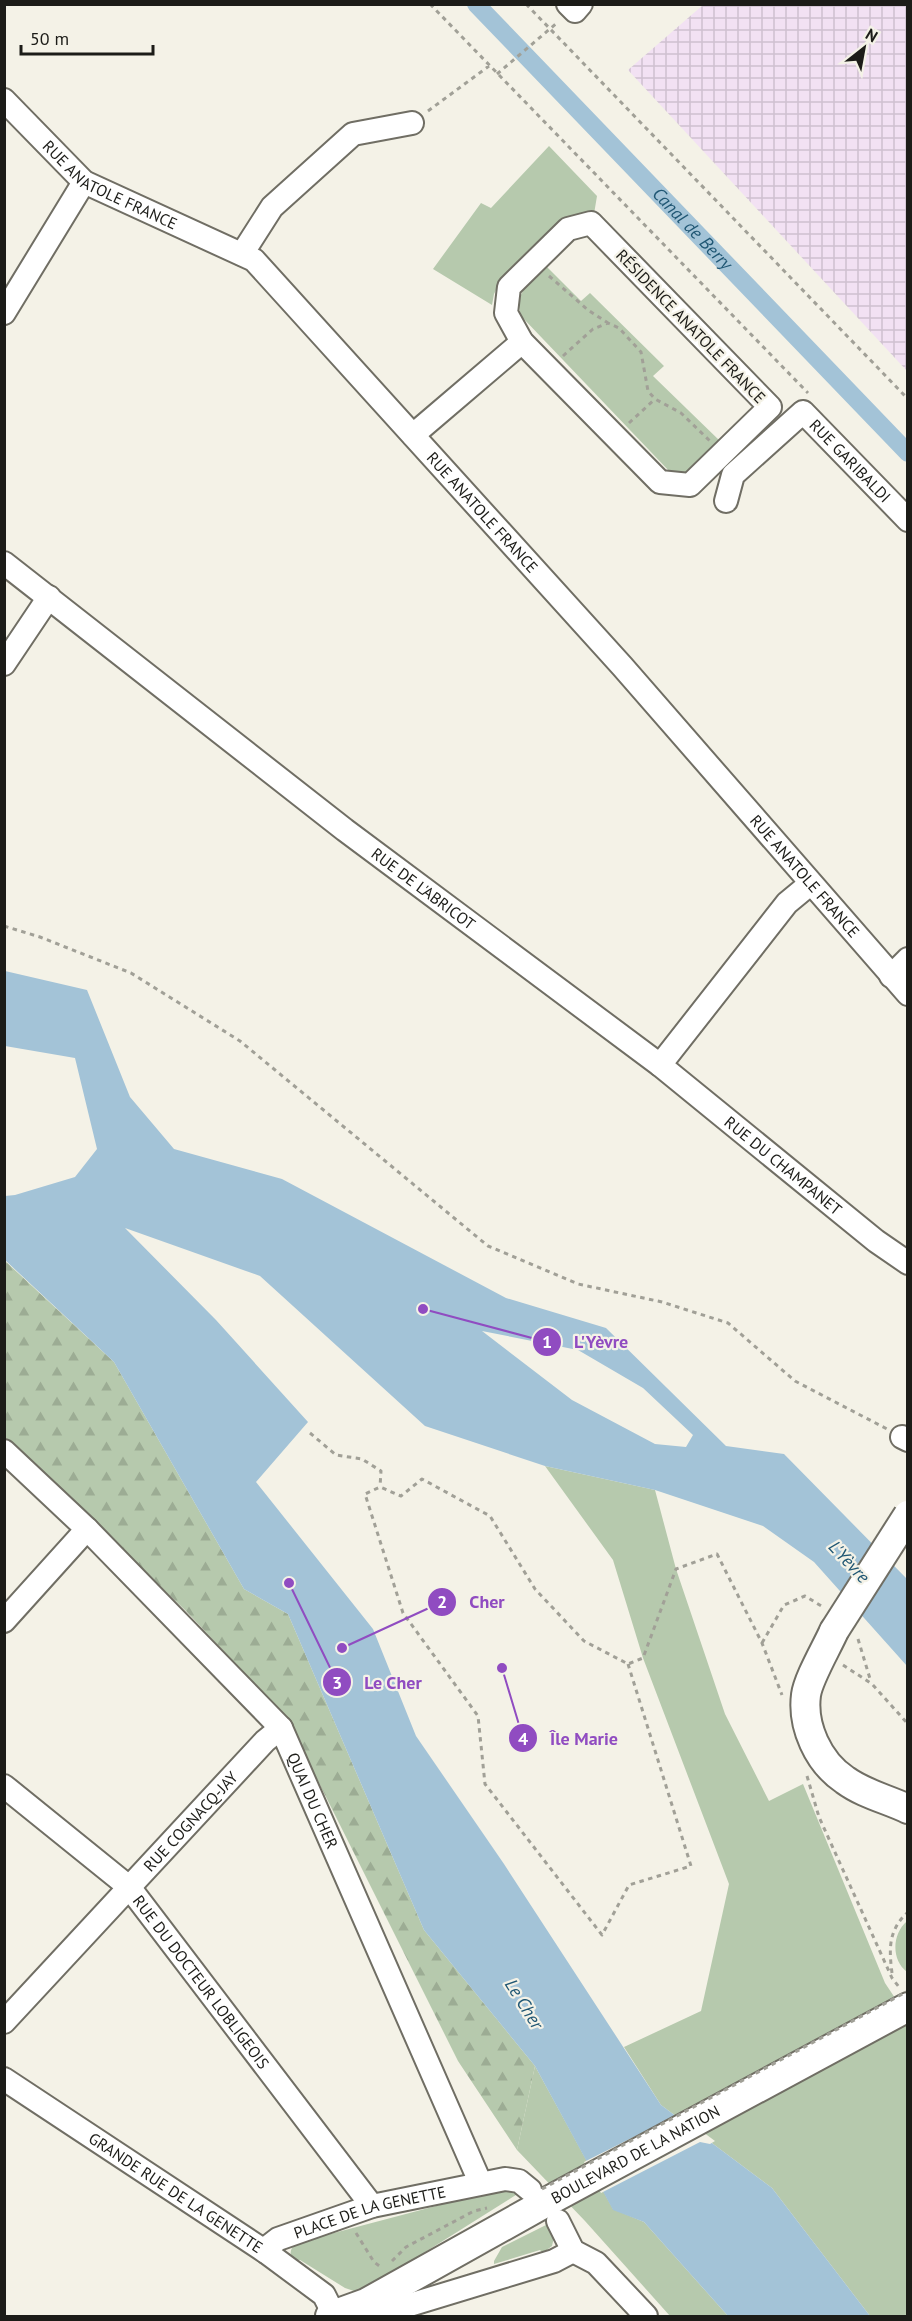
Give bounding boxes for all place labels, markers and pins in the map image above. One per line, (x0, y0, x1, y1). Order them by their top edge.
callout: L'Yèvre (532, 1324, 641, 1360)
callout: Cher (427, 1584, 516, 1620)
callout: Le Cher (322, 1664, 434, 1700)
callout: Île Marie (508, 1720, 630, 1756)

